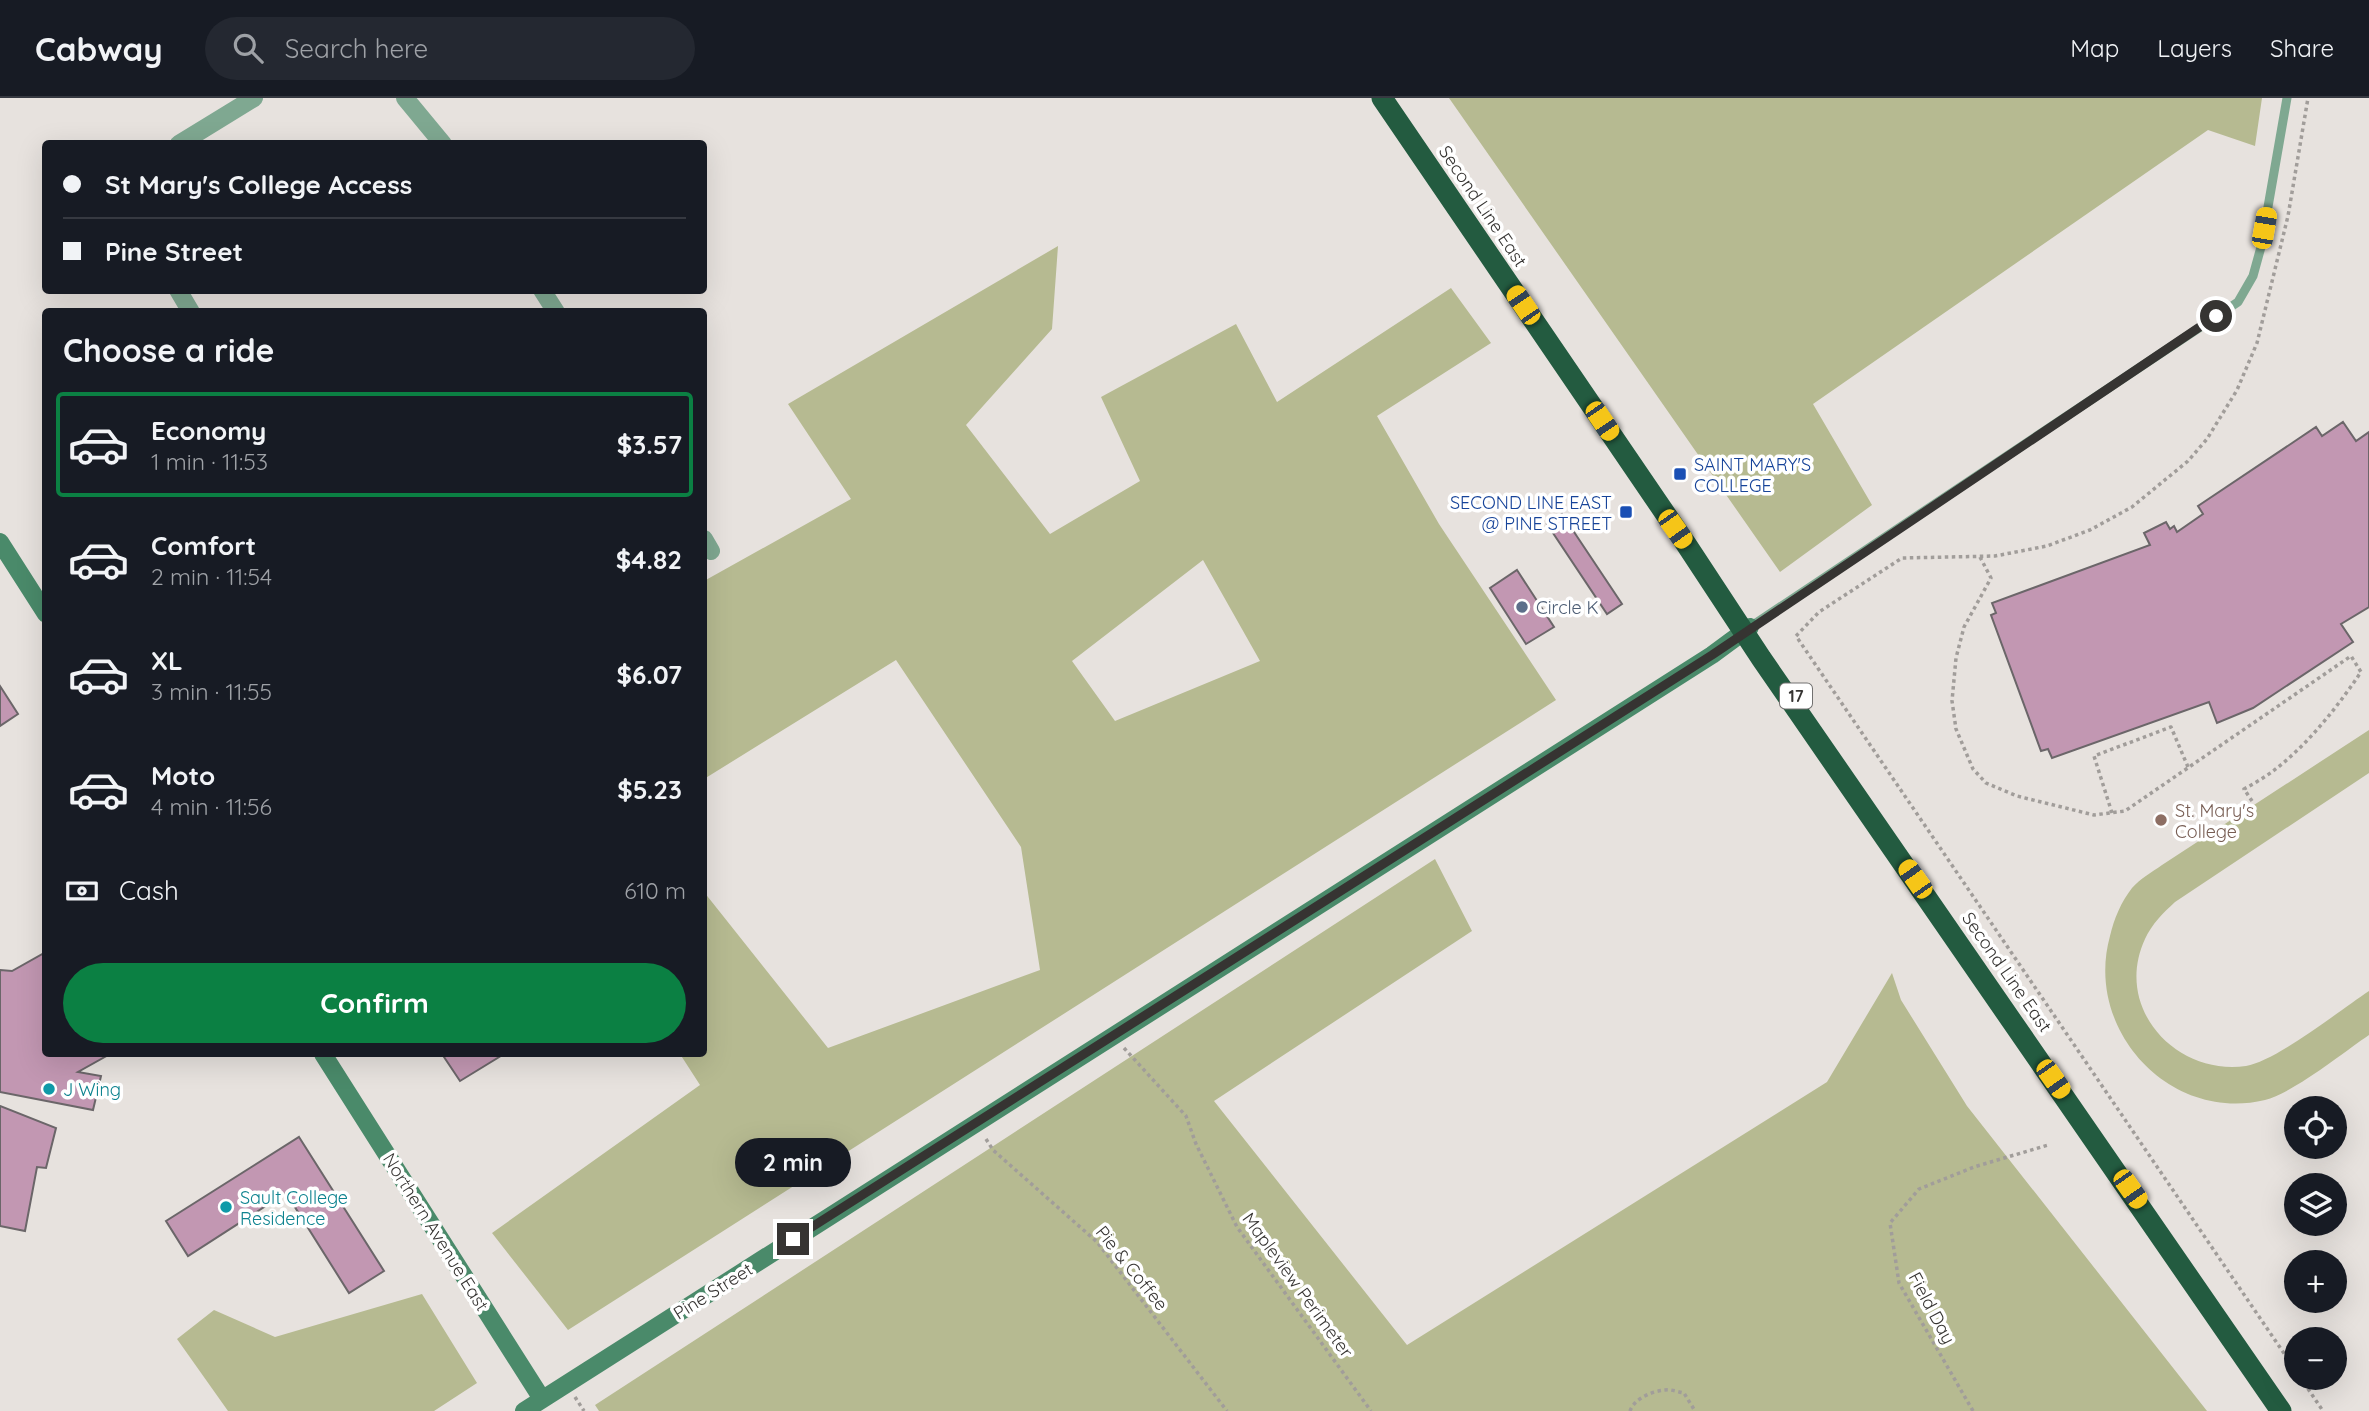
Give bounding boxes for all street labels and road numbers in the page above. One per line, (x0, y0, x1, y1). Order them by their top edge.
street label: Second Line East (1434, 141, 1532, 271)
road number: 17 (1780, 684, 1812, 708)
street label: Second Line East (1957, 908, 2057, 1036)
street label: Northern Avenue East (378, 1149, 494, 1315)
street label: Mapleview Perimeter (1238, 1208, 1358, 1362)
street label: Pie & Coffee (1091, 1221, 1173, 1315)
street label: Pine Street (669, 1258, 757, 1324)
street label: Field Day (1904, 1268, 1960, 1348)

